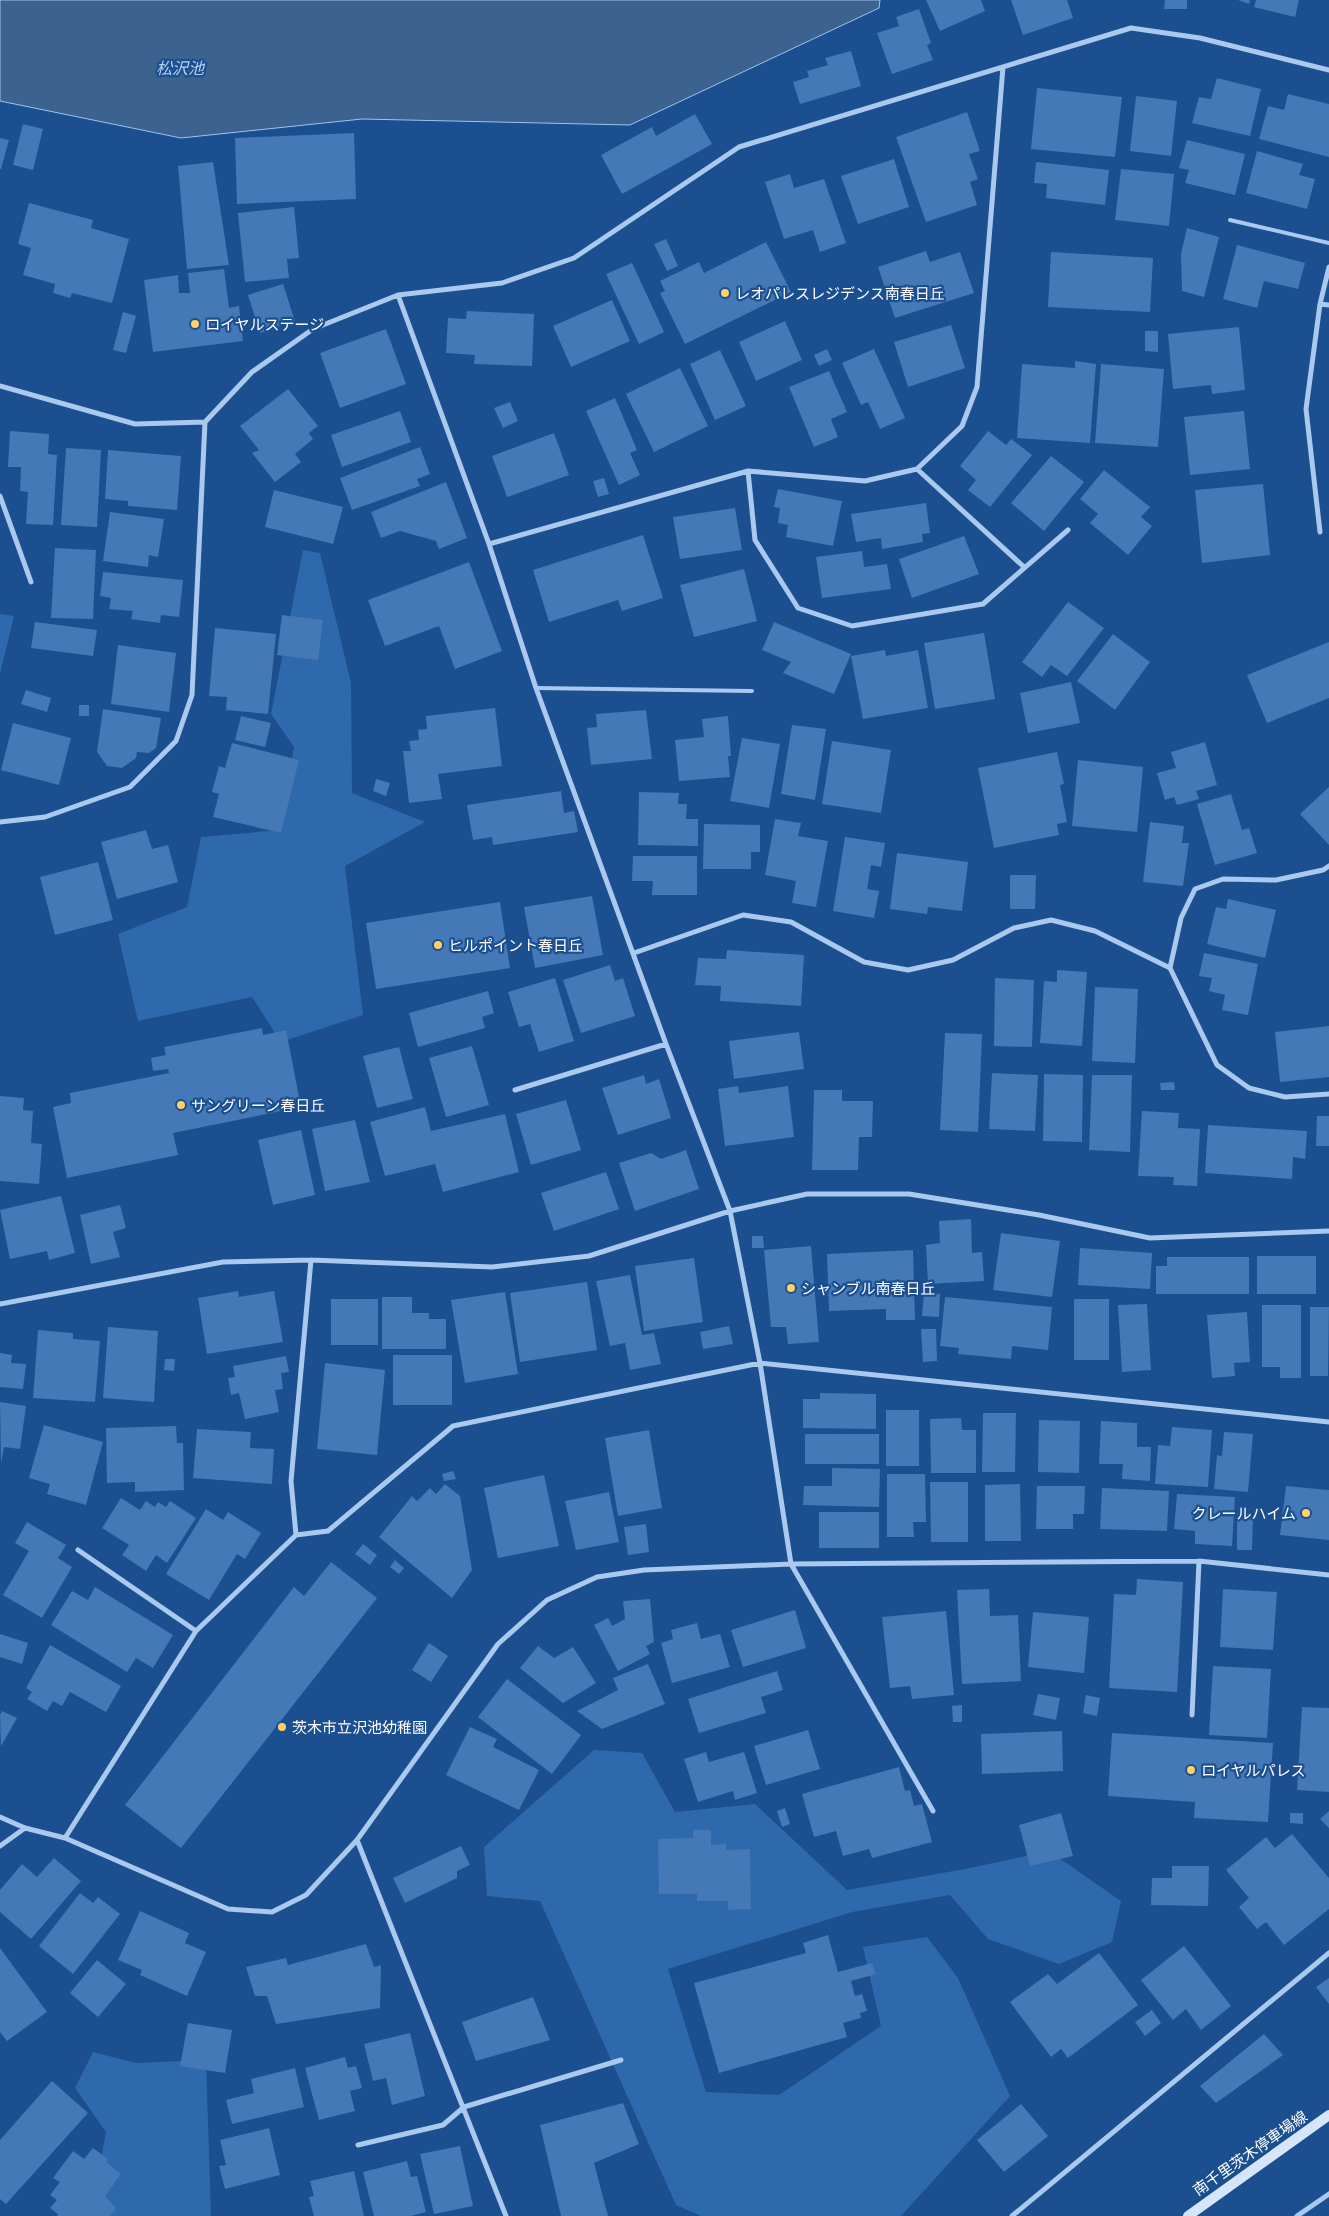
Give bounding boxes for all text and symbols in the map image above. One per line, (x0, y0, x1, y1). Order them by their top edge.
water label: 松沢池 (156, 57, 206, 79)
place label: レオパレスレジデンス南春日丘 (735, 283, 945, 304)
marker: レオパレスレジデンス南春日丘 (719, 287, 731, 299)
place label: ロイヤルステージ (205, 314, 324, 335)
marker: ロイヤルステージ (189, 318, 201, 330)
place label: ヒルポイント春日丘 (448, 935, 583, 956)
marker: ヒルポイント春日丘 (432, 939, 444, 951)
place label: サングリーン春日丘 (191, 1095, 325, 1116)
marker: サングリーン春日丘 (175, 1099, 187, 1111)
place label: シャンブル南春日丘 (801, 1278, 936, 1299)
marker: シャンブル南春日丘 (785, 1282, 797, 1294)
place label: クレールハイム (1192, 1503, 1296, 1524)
marker: クレールハイム (1300, 1507, 1312, 1519)
place label: 茨木市立沢池幼稚園 (292, 1717, 427, 1738)
marker: 茨木市立沢池幼稚園 (276, 1721, 288, 1733)
place label: ロイヤルパレス (1201, 1760, 1306, 1781)
marker: ロイヤルパレス (1185, 1764, 1197, 1776)
street label: 南千里茨木停車場線 (1189, 2106, 1311, 2200)

